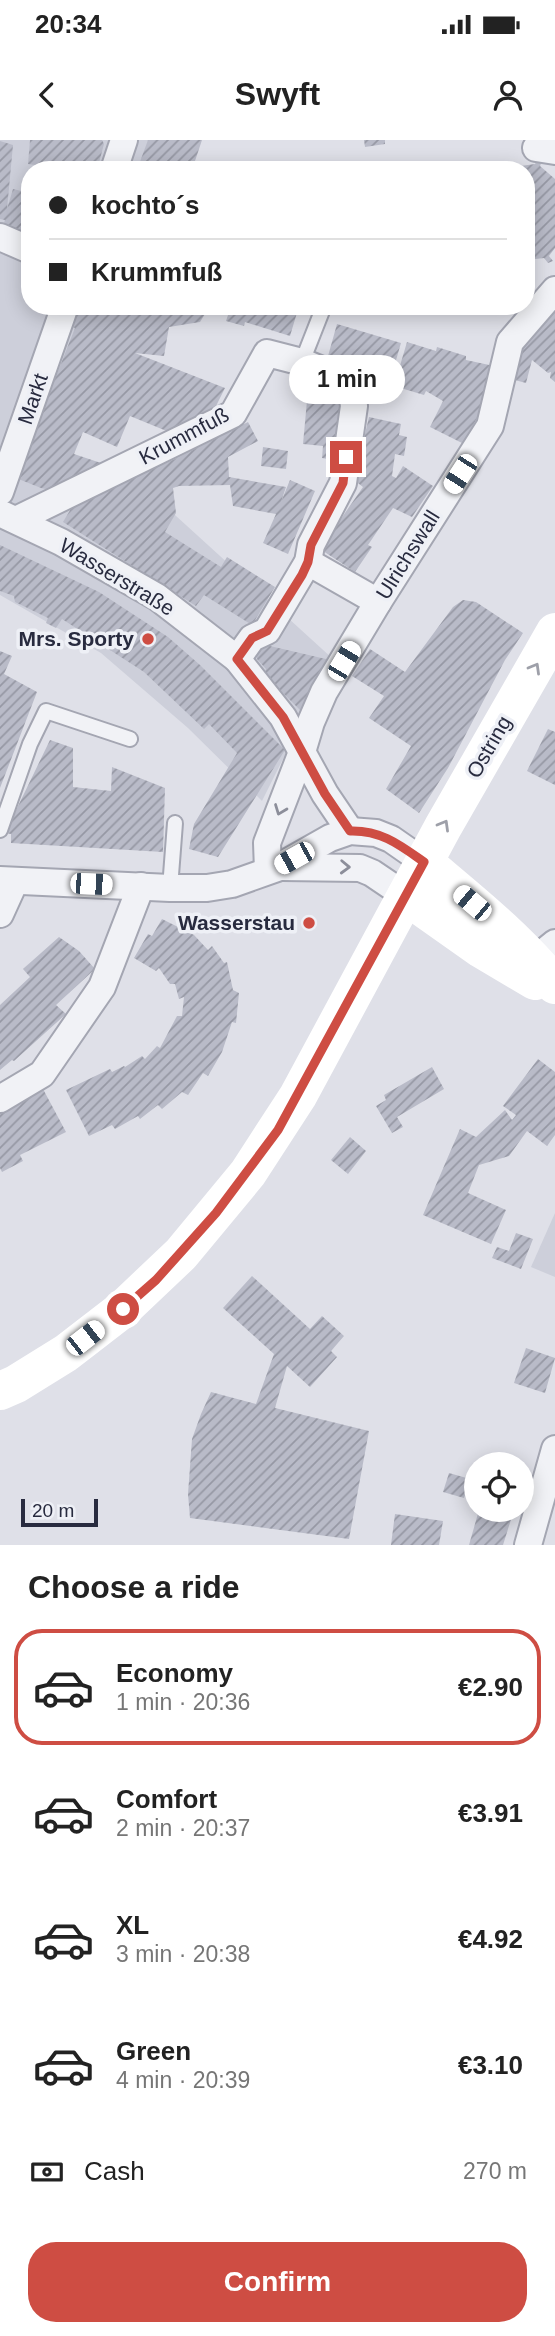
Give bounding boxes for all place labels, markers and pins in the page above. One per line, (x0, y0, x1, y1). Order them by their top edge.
place label: Mrs. Sporty (18, 627, 134, 650)
marker: Mrs. Sporty (140, 631, 156, 647)
place label: Wasserstau (178, 911, 295, 934)
marker: Wasserstau (301, 915, 317, 931)

